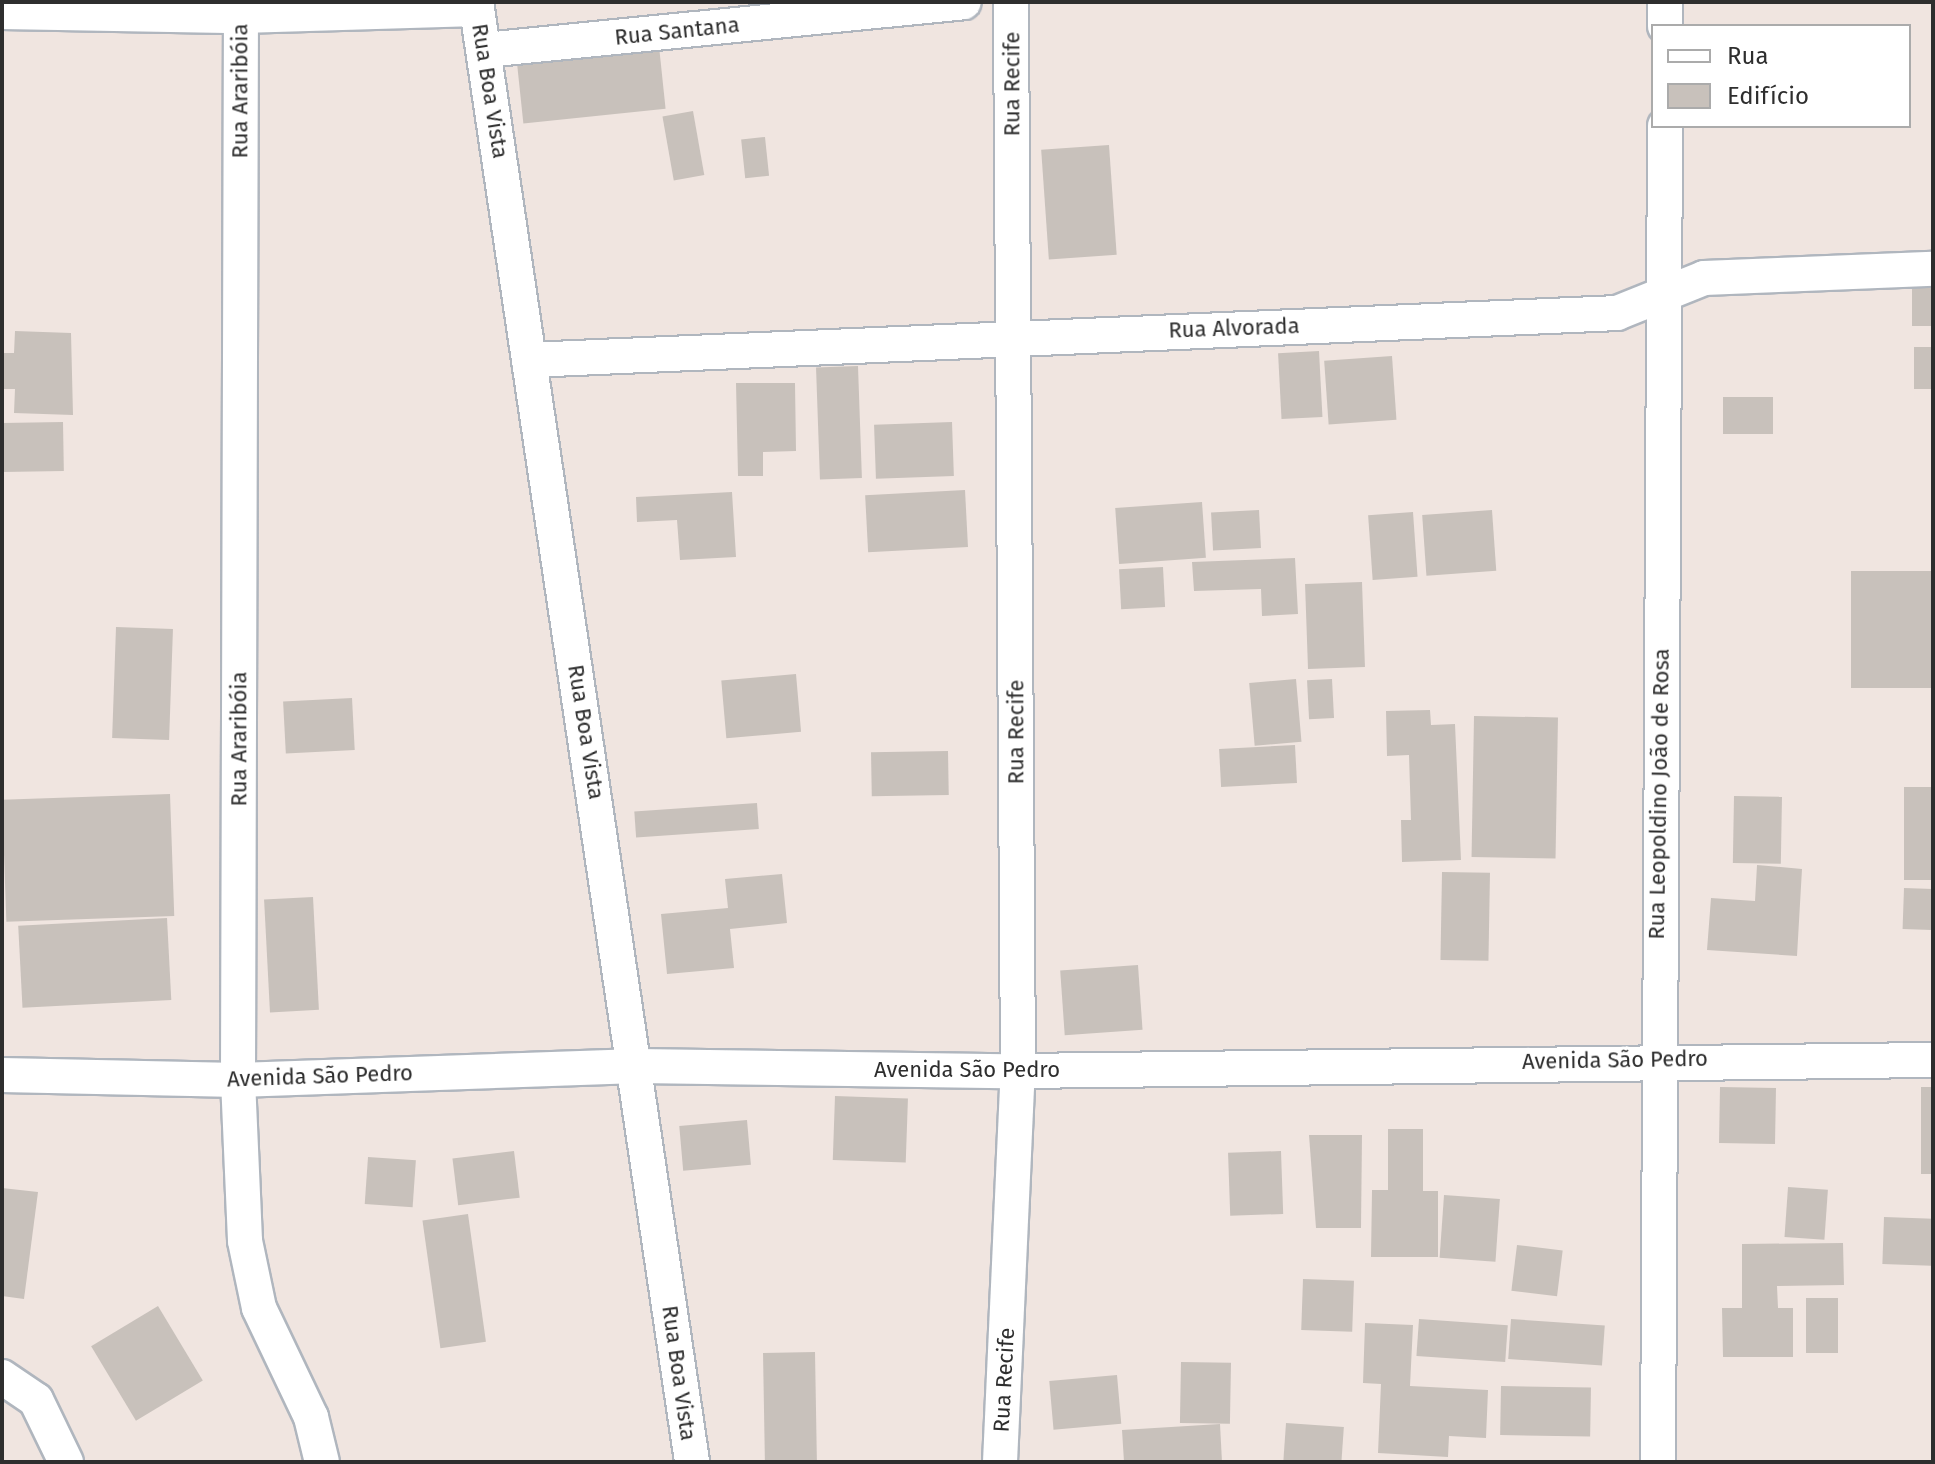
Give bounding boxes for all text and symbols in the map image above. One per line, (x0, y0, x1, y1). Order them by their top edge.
street label: Rua Santana (613, 11, 741, 51)
street label: Rua Boa Vista (466, 22, 514, 160)
street label: Rua Araribóia (227, 24, 253, 158)
legend (1651, 24, 1911, 128)
street label: Rua Recife (999, 32, 1025, 136)
text: Rua (1727, 42, 1769, 70)
text: Edifício (1727, 82, 1809, 110)
street label: Rua Alvorada (1168, 313, 1300, 343)
street label: Rua Leopoldino João de Rosa (1643, 648, 1675, 940)
street label: Rua Boa Vista (562, 663, 610, 801)
street label: Rua Araribóia (226, 672, 252, 806)
street label: Rua Recife (1003, 680, 1029, 784)
street label: Avenida São Pedro (1522, 1045, 1708, 1075)
street label: Avenida São Pedro (874, 1057, 1060, 1083)
street label: Avenida São Pedro (227, 1060, 413, 1092)
street label: Rua Boa Vista (656, 1304, 702, 1442)
street label: Rua Recife (988, 1327, 1020, 1433)

